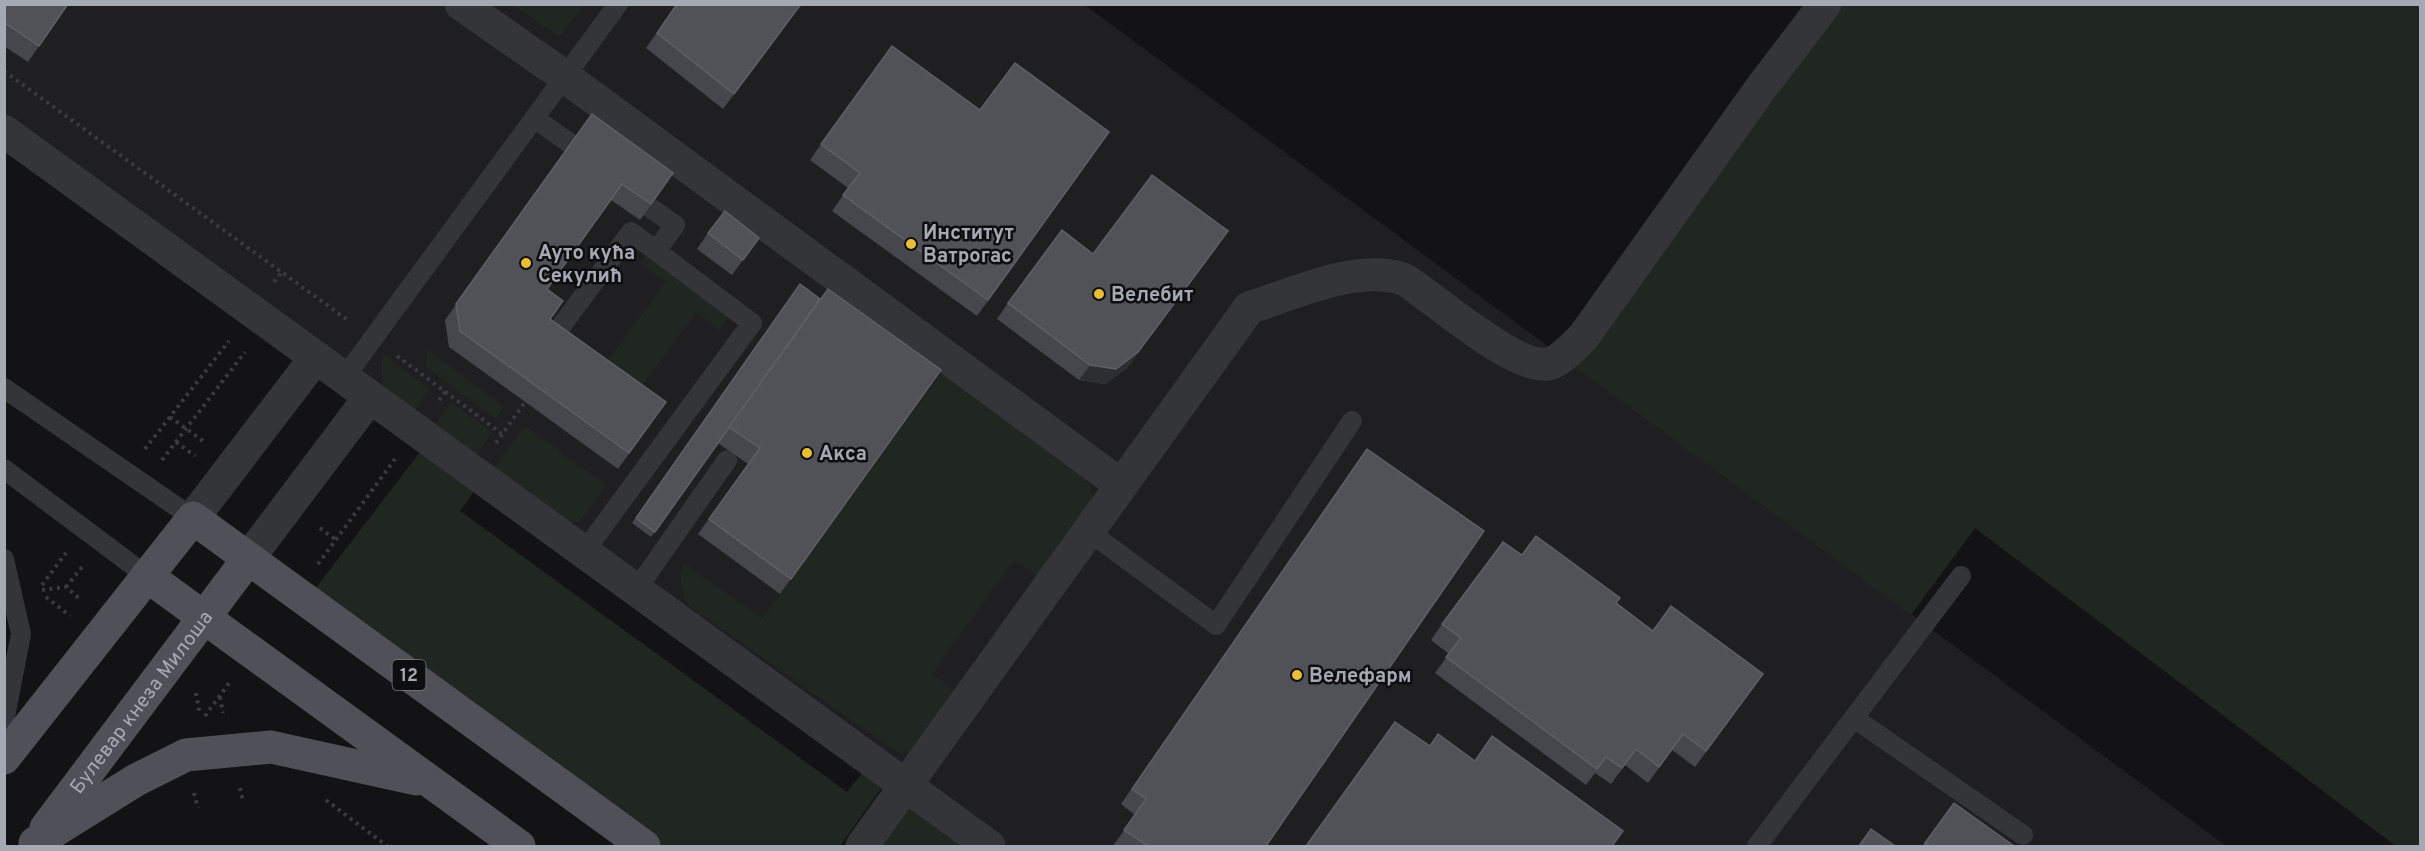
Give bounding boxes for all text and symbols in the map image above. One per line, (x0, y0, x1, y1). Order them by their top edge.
place label: Институт Ватрогас (923, 221, 1014, 270)
marker: Институт Ватрогас (904, 237, 918, 251)
place label: Ауто кућа Секулић (538, 241, 635, 290)
marker: Ауто кућа Секулић (519, 256, 533, 270)
place label: Велебит (1111, 283, 1193, 309)
marker: Велебит (1092, 287, 1106, 301)
place label: Акса (819, 442, 867, 468)
marker: Акса (800, 446, 814, 460)
street label: Булевар кнеза Милоша (65, 606, 220, 800)
road number: 12 (392, 660, 426, 690)
place label: Велефарм (1309, 664, 1412, 690)
marker: Велефарм (1290, 668, 1304, 682)

